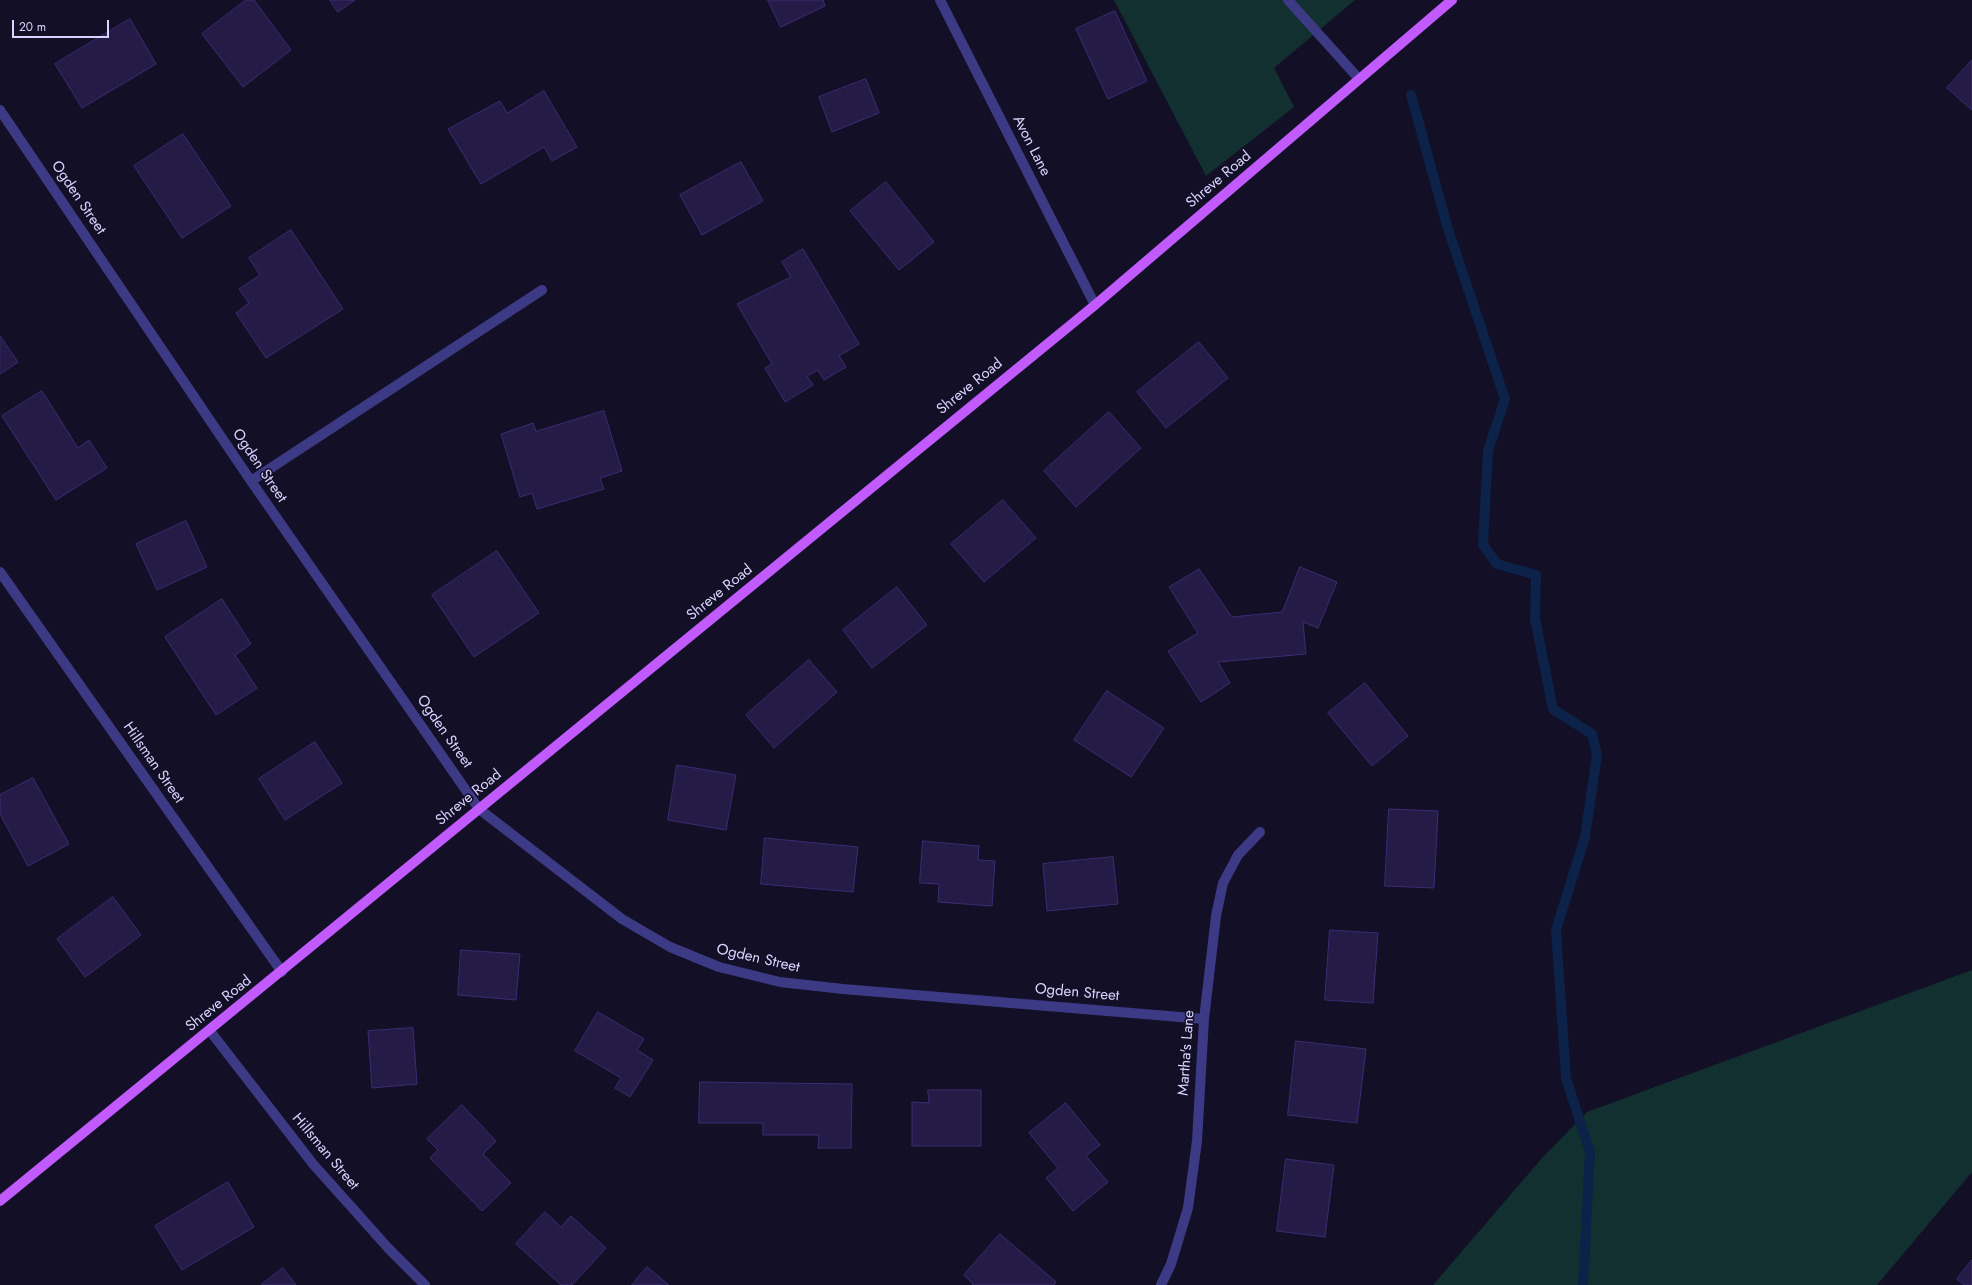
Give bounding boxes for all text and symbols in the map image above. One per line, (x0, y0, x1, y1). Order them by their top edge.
scale bar (14, 12, 111, 38)
text: 20 m (19, 18, 46, 36)
street label: Avon Lane (1008, 113, 1054, 179)
street label: Shreve Road (1183, 148, 1255, 212)
street label: Ogden Street (47, 158, 109, 238)
street label: Shreve Road (933, 355, 1007, 419)
street label: Ogden Street (228, 426, 290, 506)
street label: Shreve Road (683, 561, 757, 625)
street label: Ogden Street (412, 692, 476, 772)
street label: Hillsman Street (118, 719, 188, 807)
street label: Shreve Road (432, 766, 506, 830)
street label: Ogden Street (715, 941, 801, 977)
street label: Shreve Road (182, 972, 256, 1036)
street label: Ogden Street (1034, 980, 1120, 1006)
street label: Martha's Lane (1175, 1010, 1199, 1096)
street label: Hillsman Street (288, 1110, 362, 1194)

